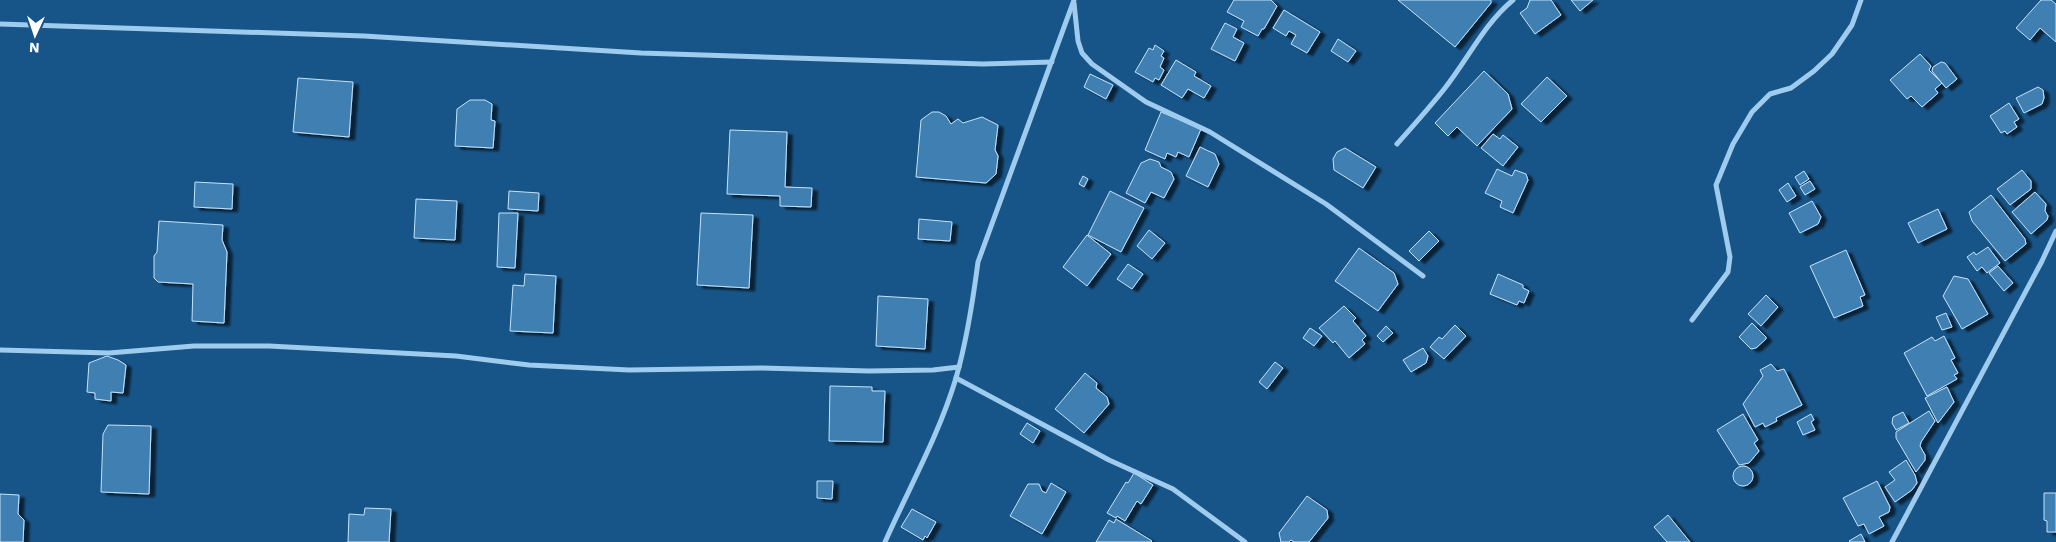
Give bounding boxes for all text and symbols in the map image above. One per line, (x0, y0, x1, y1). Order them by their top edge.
north arrow (10, 10, 60, 60)
text: N (29, 40, 40, 56)

